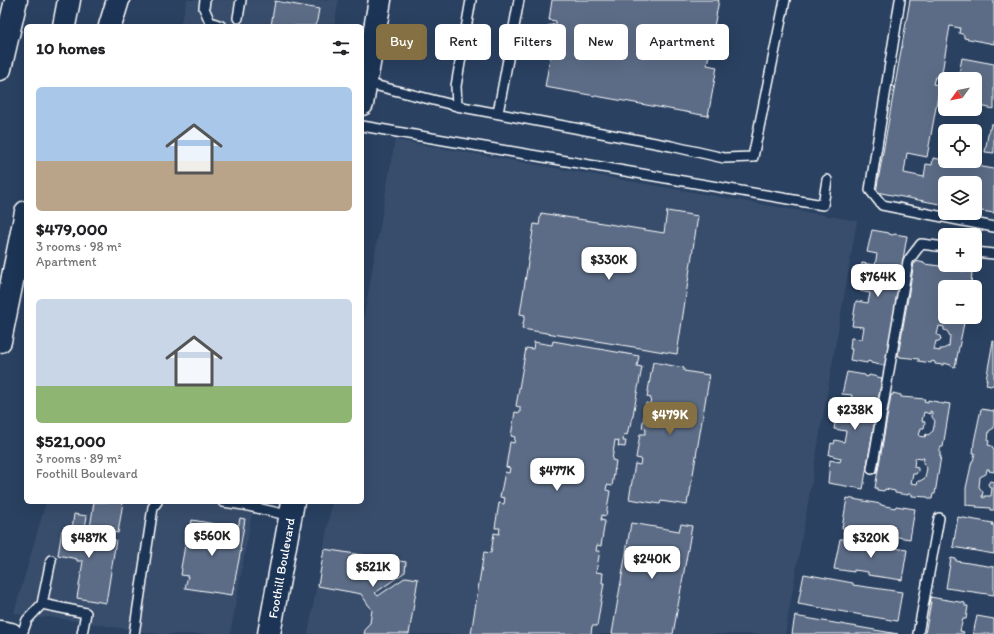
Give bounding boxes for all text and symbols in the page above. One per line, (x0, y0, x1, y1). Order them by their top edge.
chip: Buy (376, 24, 427, 60)
chip: Rent (435, 24, 491, 60)
chip: Filters (499, 24, 566, 60)
chip: New (574, 24, 628, 60)
chip: Apartment (636, 24, 729, 60)
icon: filters (330, 37, 352, 59)
text: 10 homes (36, 38, 105, 58)
north arrow (938, 72, 982, 116)
map controls (938, 72, 982, 324)
icon: home (158, 113, 230, 185)
button: locate (938, 124, 982, 168)
button: layers (938, 176, 982, 220)
text: $479,000 (36, 219, 108, 239)
button: + (938, 228, 982, 272)
text: 3 rooms · 98 m² (36, 239, 122, 254)
pin: $330K (581, 247, 637, 281)
text: $330K (590, 252, 628, 267)
text: Apartment (36, 254, 97, 269)
pin: $764K (850, 264, 906, 298)
text: $764K (860, 269, 896, 284)
button: − (938, 280, 982, 324)
icon: home (158, 325, 230, 397)
pin: $238K (827, 397, 883, 431)
pin: $479K (642, 402, 698, 436)
text: $238K (837, 402, 873, 417)
text: $479K (652, 407, 688, 422)
text: $521,000 (36, 431, 106, 451)
text: 3 rooms · 89 m² (36, 451, 122, 466)
pin: $477K (529, 458, 585, 492)
text: $477K (539, 463, 575, 478)
text: Foothill Boulevard (36, 466, 138, 481)
street label: Foothill Boulevard (265, 517, 298, 619)
pin: $560K (184, 523, 240, 557)
pin: $487K (61, 525, 117, 559)
pin: $320K (843, 525, 899, 559)
text: $560K (194, 528, 230, 543)
text: $487K (71, 530, 107, 545)
text: $320K (853, 530, 889, 545)
pin: $240K (624, 546, 680, 580)
text: $240K (633, 551, 671, 566)
pin: $521K (345, 554, 401, 588)
text: $521K (356, 559, 390, 574)

